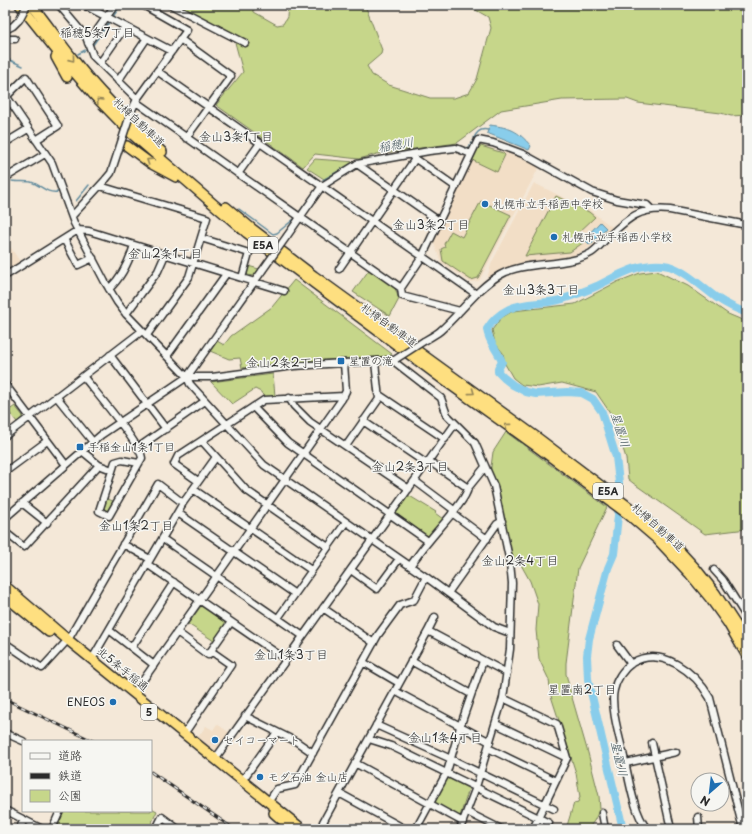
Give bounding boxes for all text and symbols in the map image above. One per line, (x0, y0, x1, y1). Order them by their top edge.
district label: 稲穂5条7丁目 (60, 23, 134, 41)
one-way arrow (68, 54, 75, 61)
street label: 札樽自動車道 (109, 93, 169, 150)
one-way arrow (96, 98, 104, 106)
district label: 金山3条1丁目 (199, 127, 273, 145)
water label: 稲穂川 (377, 132, 415, 156)
one-way arrow (146, 159, 153, 166)
place label: 札幌市立手稲西中学校 (493, 195, 603, 212)
marker: 札幌市立手稲西中学校 (480, 199, 490, 209)
district label: 金山3条2丁目 (393, 215, 469, 233)
place label: 札幌市立手稲西小学校 (562, 228, 672, 245)
marker: 札幌市立手稲西小学校 (549, 232, 559, 242)
road number: E5A (248, 237, 278, 253)
district label: 金山2条1丁目 (128, 244, 202, 262)
district label: 金山3条3丁目 (503, 280, 579, 298)
street label: 札樽自動車道 (358, 298, 421, 351)
place label: 星置の滝 (349, 352, 393, 369)
district label: 金山2条2丁目 (247, 353, 324, 371)
marker: 星置の滝 (336, 356, 346, 366)
one-way arrow (468, 387, 475, 394)
water label: 星置川 (607, 410, 635, 450)
one-way arrow (504, 424, 511, 431)
place label: 手稲金山1条1丁目 (88, 438, 175, 455)
marker: 手稲金山1条1丁目 (75, 442, 85, 452)
district label: 金山2条3丁目 (372, 457, 448, 475)
road number: E5A (593, 483, 623, 499)
street label: 札樽自動車道 (628, 498, 689, 555)
district label: 金山1条2丁目 (99, 516, 173, 534)
district label: 金山2条4丁目 (482, 551, 558, 569)
street label: 北5条手稲通 (94, 642, 153, 695)
district label: 金山1条3丁目 (254, 645, 328, 663)
district label: 星置南2丁目 (548, 680, 616, 698)
place label: ENEOS (67, 693, 105, 710)
marker: ENEOS (108, 697, 118, 707)
road number: 5 (141, 704, 157, 720)
district label: 金山1条4丁目 (408, 728, 482, 746)
place label: セイコーマート (223, 731, 300, 748)
marker: セイコーマート (210, 735, 220, 745)
water label: 星置川 (607, 739, 633, 778)
legend (22, 740, 152, 812)
text: 道路 (58, 746, 82, 764)
text: 鉄道 (58, 766, 82, 784)
place label: モダ石油 金山店 (268, 768, 349, 785)
marker: モダ石油 金山店 (255, 772, 265, 782)
north arrow (690, 772, 730, 812)
text: 公園 (58, 786, 82, 804)
text: N (697, 792, 713, 811)

